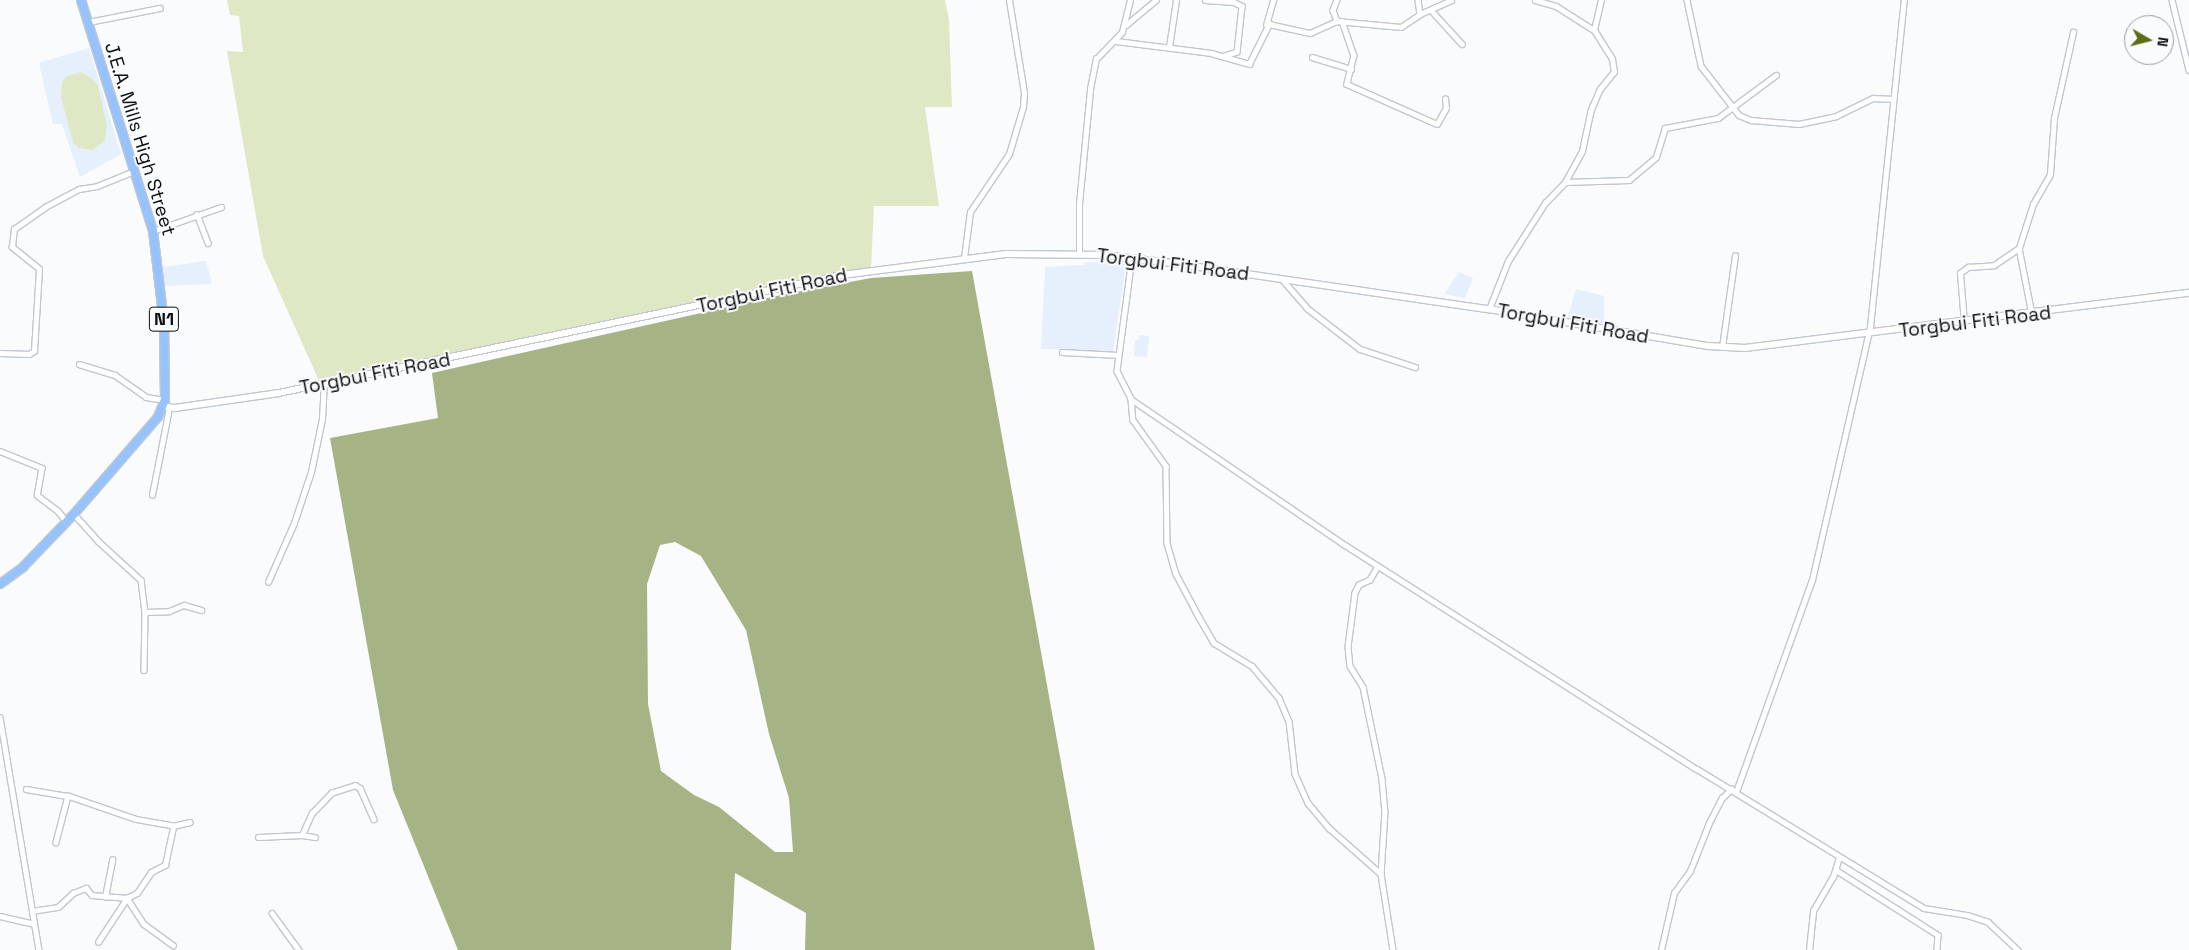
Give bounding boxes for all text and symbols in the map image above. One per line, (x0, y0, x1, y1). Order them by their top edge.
north arrow (2124, 15, 2174, 65)
text: N (2153, 36, 2172, 48)
street label: J.E.A. Mills High Street (100, 39, 180, 239)
street label: Torgbui Fiti Road (1096, 244, 1250, 286)
street label: Torgbui Fiti Road (695, 264, 849, 318)
street label: Torgbui Fiti Road (1496, 299, 1650, 349)
street label: Torgbui Fiti Road (1898, 301, 2052, 343)
road number: N1 (148, 304, 180, 334)
street label: Torgbui Fiti Road (298, 348, 452, 400)

